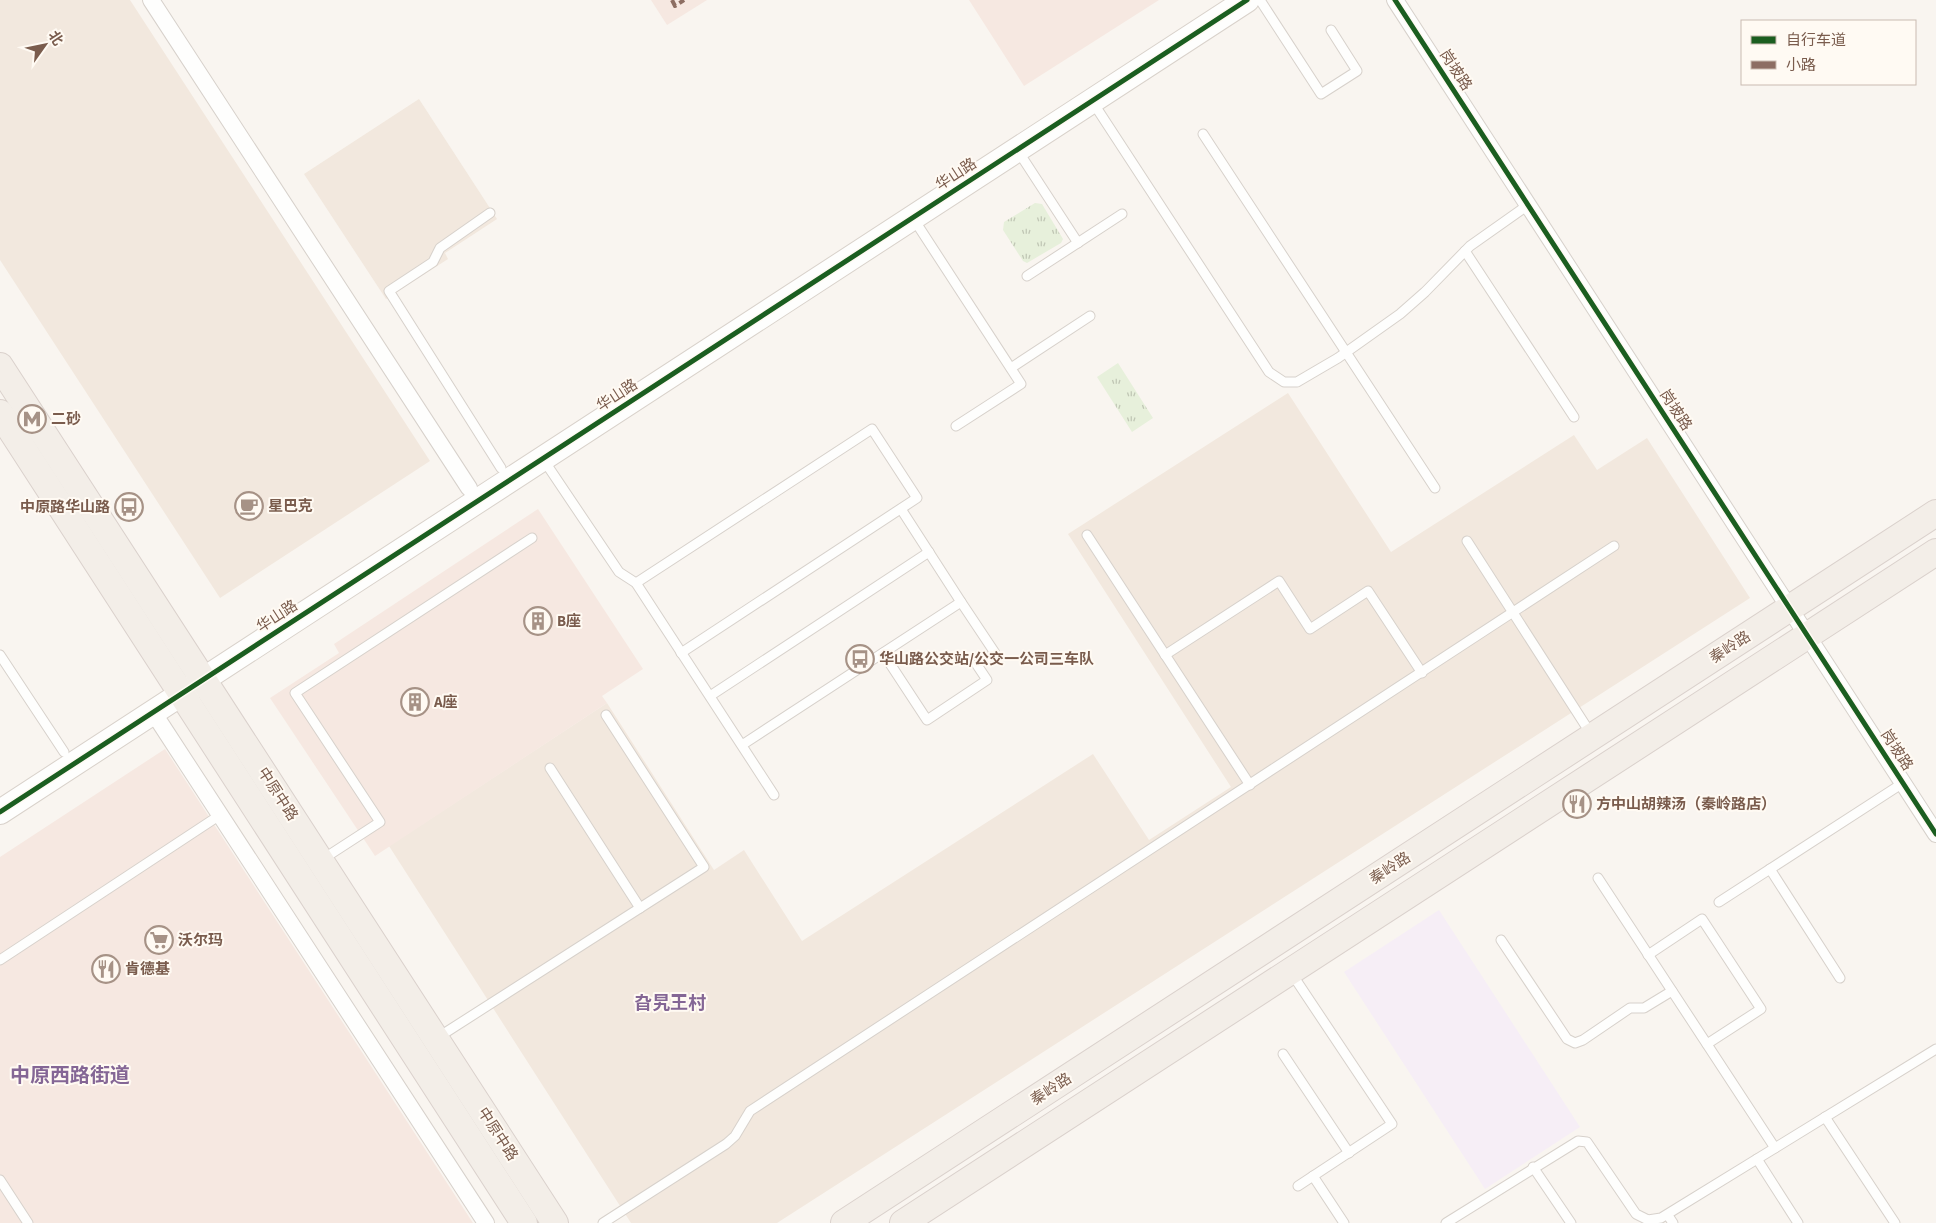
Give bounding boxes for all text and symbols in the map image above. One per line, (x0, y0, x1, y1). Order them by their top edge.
north arrow (20, 20, 70, 70)
legend (1741, 20, 1916, 85)
text: 北 (43, 27, 67, 50)
text: 自行车道 (1786, 30, 1846, 51)
street label: 岗坡路 (1435, 46, 1477, 95)
text: 小路 (1786, 55, 1816, 76)
street label: 华山路 (932, 153, 981, 195)
street label: 华山路 (593, 374, 642, 416)
street label: 岗坡路 (1655, 386, 1697, 435)
metro station icon: 二砂 (17, 404, 47, 434)
place label: 二砂 (51, 409, 81, 430)
cafe icon: 星巴克 (234, 491, 264, 521)
bus stop icon: 中原路华山路 (114, 492, 144, 522)
place label: 星巴克 (268, 496, 313, 517)
place label: 中原路华山路 (20, 497, 110, 518)
street label: 华山路 (253, 595, 302, 637)
building icon: B座 (523, 606, 553, 636)
place label: B座 (557, 611, 581, 632)
street label: 秦岭路 (1706, 626, 1755, 668)
bus stop icon: 华山路公交站/公交一公司三车队 (845, 644, 875, 674)
place label: 华山路公交站/公交一公司三车队 (879, 649, 1094, 670)
building icon: A座 (400, 687, 430, 717)
place label: A座 (433, 692, 458, 713)
street label: 岗坡路 (1876, 726, 1918, 775)
street label: 中原中路 (252, 763, 303, 825)
restaurant icon: 方中山胡辣汤（秦岭路店） (1562, 789, 1592, 819)
place label: 方中山胡辣汤（秦岭路店） (1596, 794, 1776, 815)
street label: 秦岭路 (1366, 847, 1415, 889)
supermarket icon: 沃尔玛 (144, 925, 174, 955)
place label: 沃尔玛 (178, 930, 223, 951)
restaurant icon: 肯德基 (91, 954, 121, 984)
place label: 肯德基 (125, 959, 170, 980)
district label: 旮旯王村 (634, 991, 706, 1016)
district label: 中原西路街道 (10, 1062, 130, 1090)
street label: 秦岭路 (1027, 1068, 1076, 1110)
street label: 中原中路 (472, 1103, 523, 1165)

